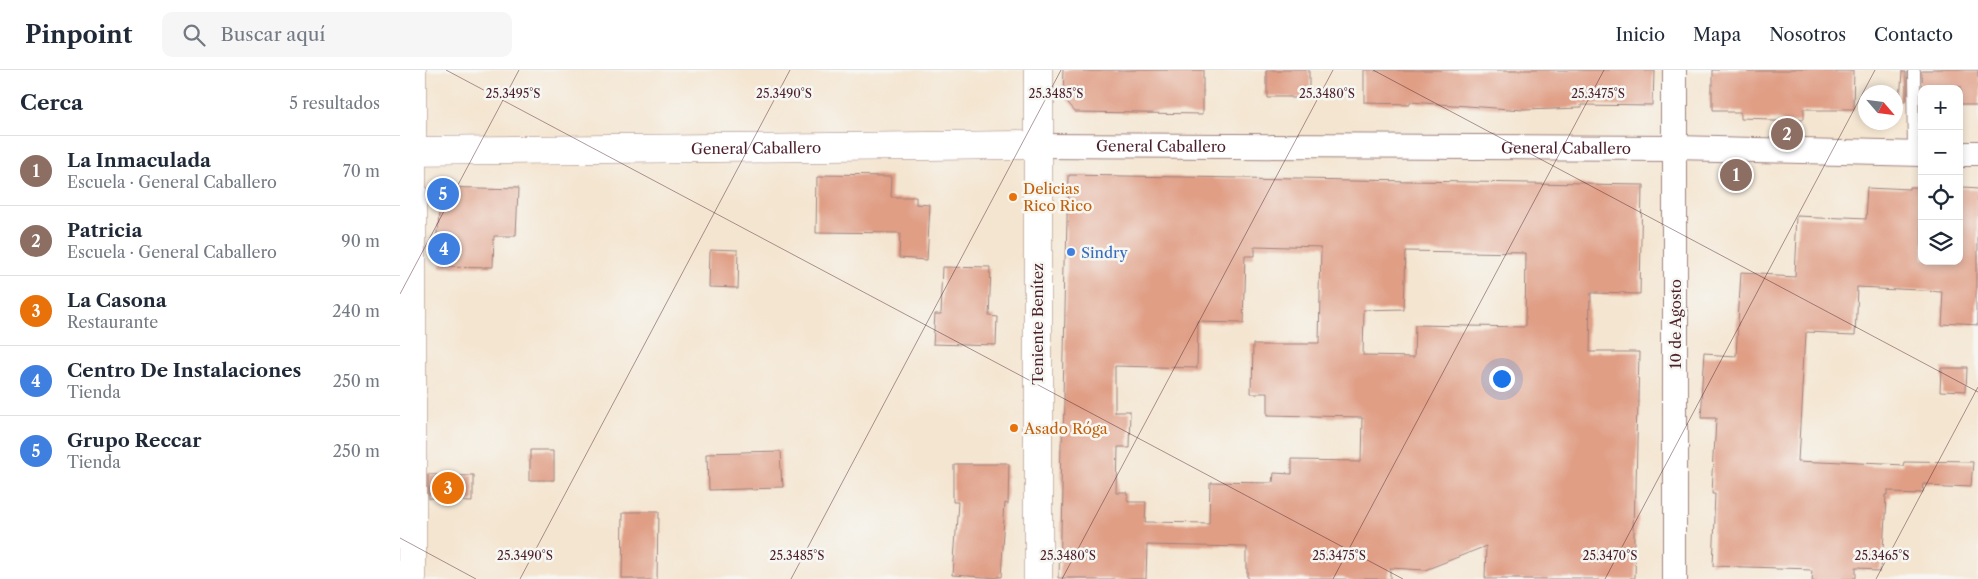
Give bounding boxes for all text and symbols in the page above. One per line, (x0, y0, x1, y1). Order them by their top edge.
search box (162, 12, 512, 57)
text: Pinpoint (25, 20, 132, 49)
icon: search (180, 21, 208, 49)
text: Buscar aquí (220, 23, 325, 46)
text: Inicio (1616, 24, 1665, 46)
text: Mapa (1693, 24, 1741, 46)
text: Nosotros (1769, 24, 1846, 46)
text: Contacto (1874, 24, 1953, 46)
north arrow (1858, 85, 1903, 130)
map controls (1918, 85, 1963, 265)
button: + (1918, 85, 1963, 130)
text: 25.3495°S (486, 86, 540, 101)
text: 25.3490°S (756, 86, 812, 101)
text: 25.3485°S (1029, 86, 1083, 101)
text: 25.3480°S (1299, 86, 1355, 101)
text: 25.3475°S (1571, 86, 1625, 101)
text: Cerca (20, 90, 83, 115)
text: 5 resultados (289, 93, 380, 113)
pin: 2 (1771, 115, 1803, 153)
button: − (1918, 130, 1963, 175)
street label: General Caballero (1096, 136, 1226, 155)
street label: General Caballero (691, 138, 821, 158)
street label: General Caballero (1501, 138, 1631, 157)
text: La Inmaculada (67, 149, 211, 172)
pin: 1 (1720, 156, 1752, 194)
text: 1 (32, 161, 40, 181)
text: 70 m (343, 161, 380, 181)
text: Escuela · General Caballero (67, 172, 277, 192)
pin: 5 (427, 175, 459, 213)
button: locate (1918, 175, 1963, 220)
place label: Delicias Rico Rico (1023, 179, 1092, 215)
marker: Delicias Rico Rico (1007, 191, 1019, 203)
text: Patricia (67, 219, 143, 242)
button: layers (1918, 220, 1963, 265)
pin: 4 (428, 230, 460, 268)
text: 2 (31, 231, 41, 251)
text: 90 m (341, 231, 380, 251)
text: Escuela · General Caballero (67, 242, 277, 262)
place label: Sindry (1081, 243, 1128, 262)
marker: Sindry (1065, 246, 1077, 258)
street label: Teniente Benítez (1028, 263, 1047, 385)
street label: 10 de Agosto (1666, 279, 1685, 369)
text: La Casona (67, 289, 167, 312)
text: 3 (31, 301, 41, 321)
text: 240 m (332, 301, 380, 321)
text: Restaurante (67, 312, 158, 332)
text: Centro De Instalaciones (67, 359, 301, 382)
your location (1489, 366, 1515, 392)
text: 4 (31, 371, 41, 391)
text: 250 m (333, 371, 380, 391)
text: Tienda (67, 382, 121, 402)
place label: Asado Róga (1023, 419, 1108, 438)
marker: Asado Róga (1008, 422, 1020, 434)
text: Grupo Reccar (67, 429, 202, 452)
text: 5 (32, 441, 40, 461)
text: 250 m (333, 441, 380, 461)
text: Tienda (67, 452, 121, 472)
pin: 3 (432, 469, 464, 507)
text: 25.3490°S (497, 548, 553, 563)
text: 25.3485°S (770, 548, 824, 563)
text: 25.3480°S (1040, 548, 1096, 563)
text: 25.3475°S (1312, 548, 1366, 563)
text: 25.3470°S (1583, 548, 1637, 563)
text: 25.3465°S (1855, 548, 1909, 563)

